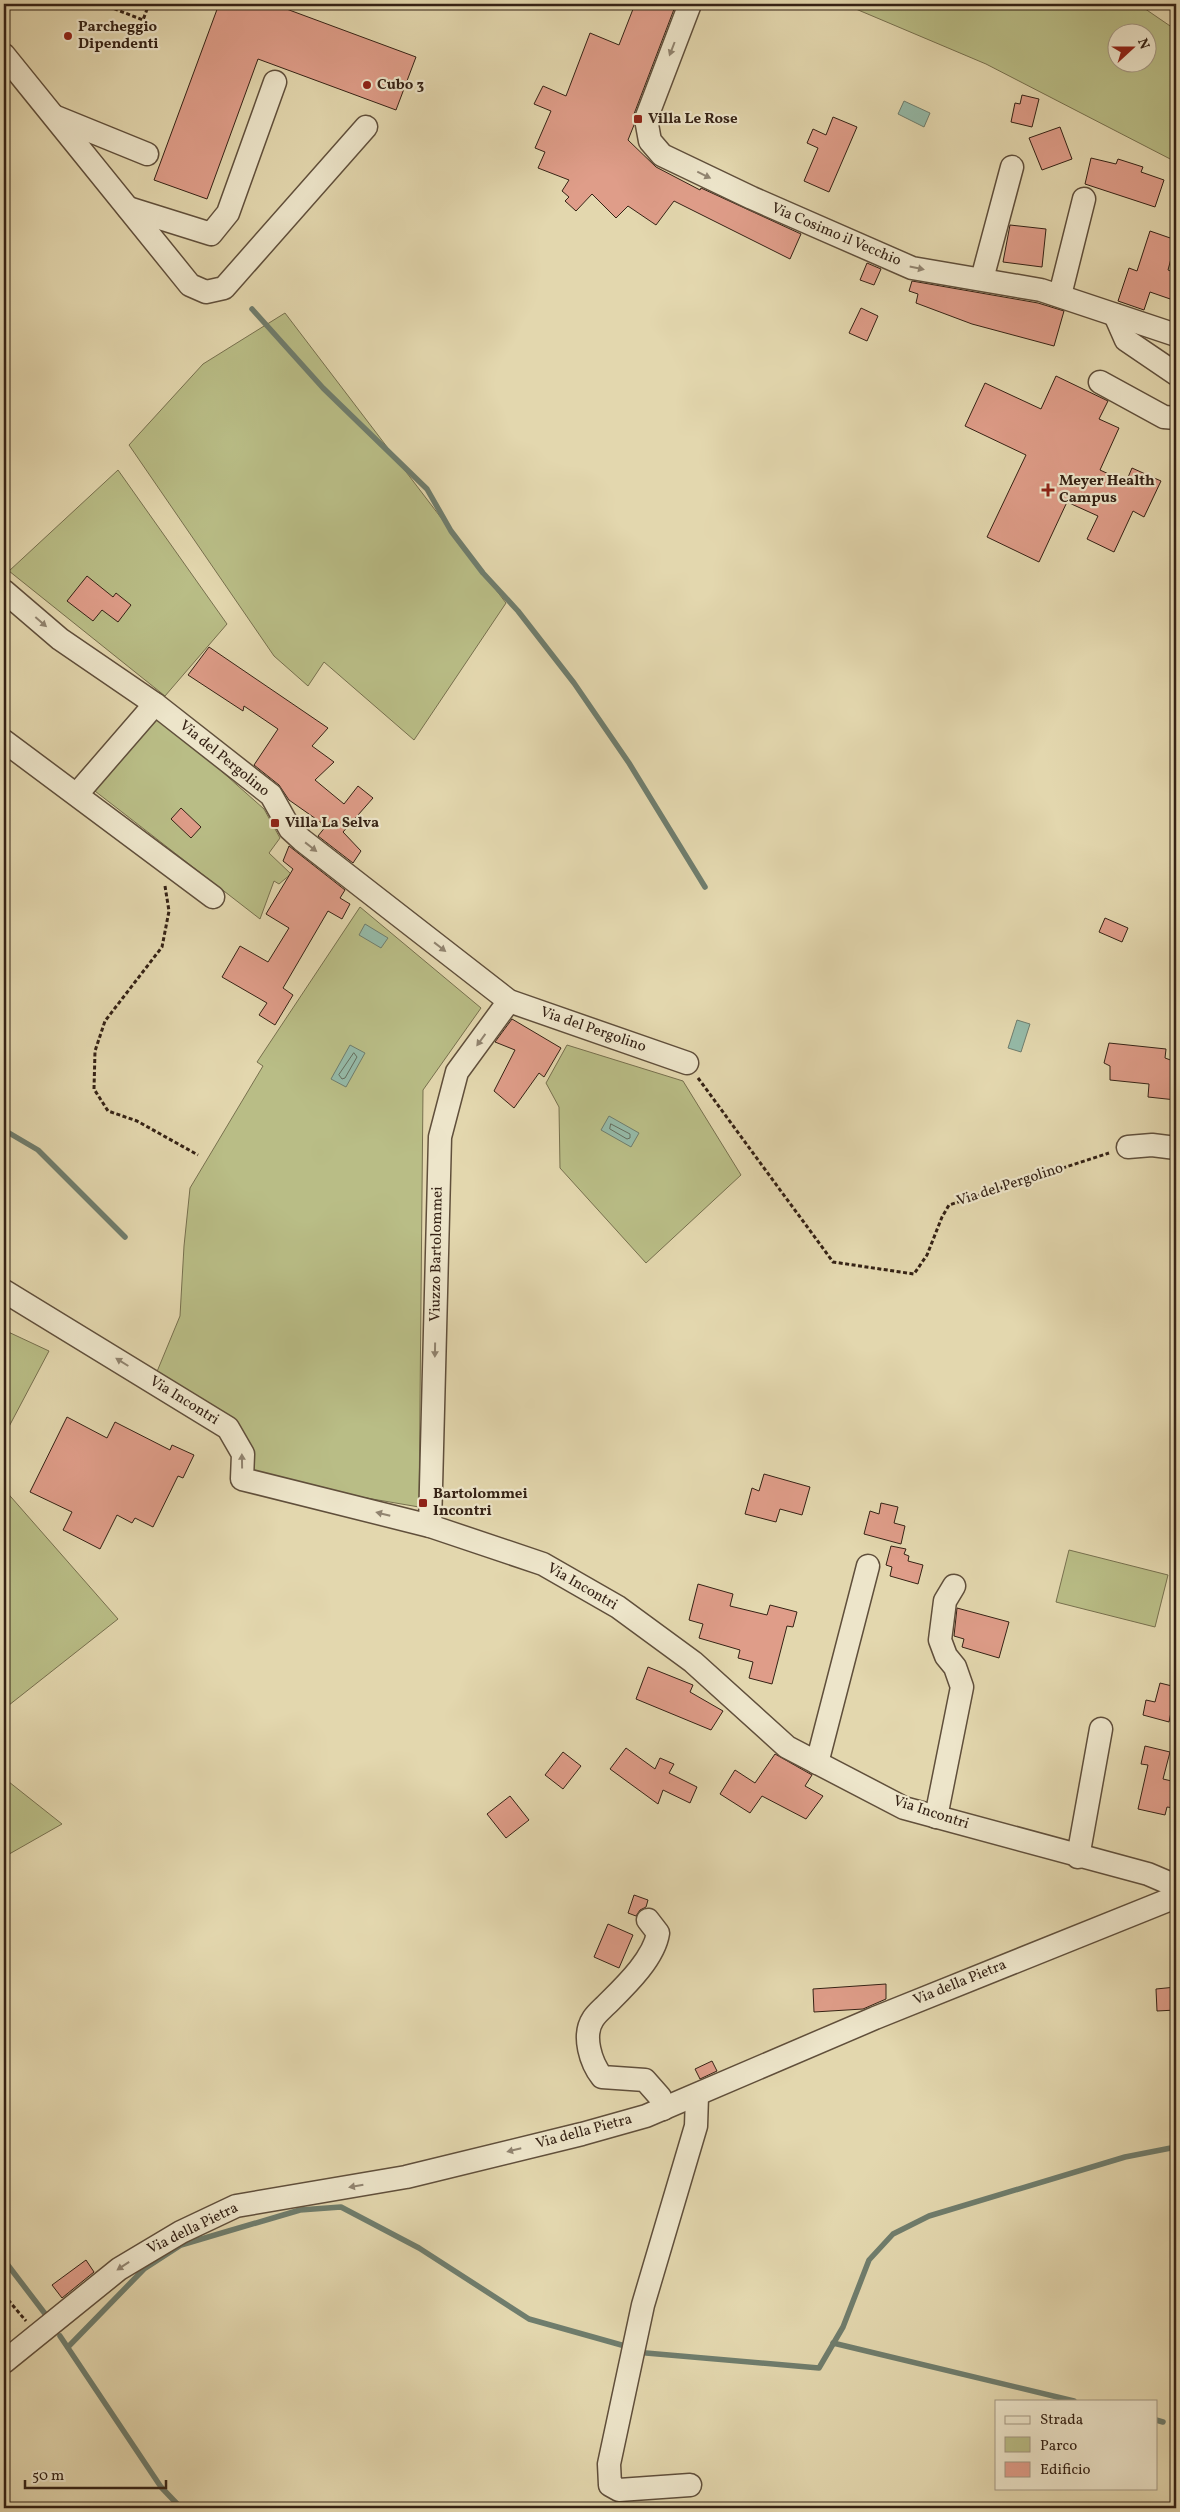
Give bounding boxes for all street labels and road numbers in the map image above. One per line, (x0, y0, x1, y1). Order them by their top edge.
street label: Via Cosimo il Vecchio (768, 198, 904, 272)
street label: Via del Pergolino (174, 716, 274, 802)
street label: Via del Pergolino (537, 1002, 649, 1058)
street label: Via del Pergolino (954, 1158, 1066, 1212)
street label: Viuzzo Bartolommei (425, 1186, 449, 1322)
street label: Via Incontri (145, 1371, 223, 1431)
street label: Via Incontri (543, 1558, 621, 1616)
street label: Via Incontri (890, 1791, 972, 1835)
street label: Via della Pietra (910, 1955, 1010, 2011)
street label: Via della Pietra (534, 2109, 634, 2155)
street label: Via della Pietra (144, 2198, 242, 2260)

